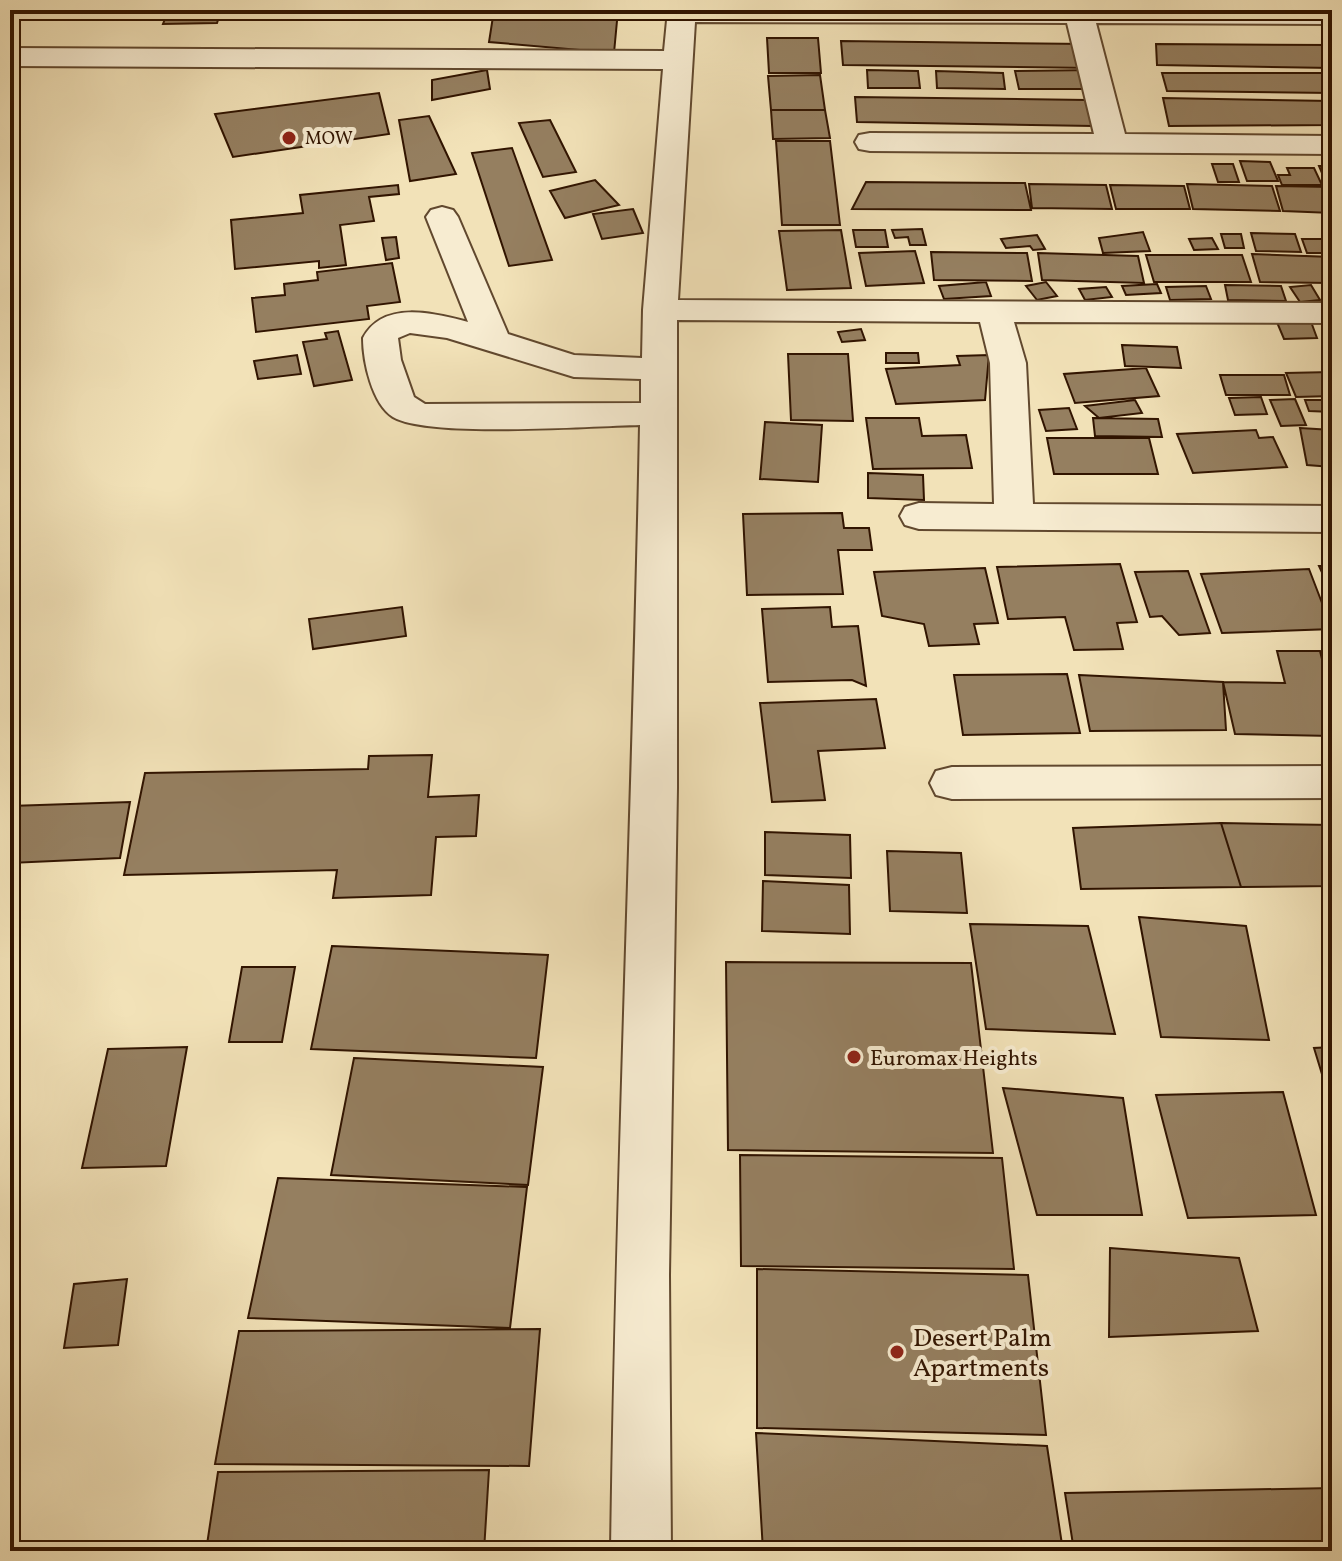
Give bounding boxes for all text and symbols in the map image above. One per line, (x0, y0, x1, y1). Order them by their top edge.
place label: MOW (305, 127, 353, 152)
marker: MOW (280, 129, 298, 147)
place label: Euromax Heights (870, 1044, 1038, 1075)
marker: Euromax Heights (845, 1048, 863, 1066)
place label: Desert Palm Apartments (913, 1321, 1052, 1387)
marker: Desert Palm Apartments (888, 1343, 906, 1361)

